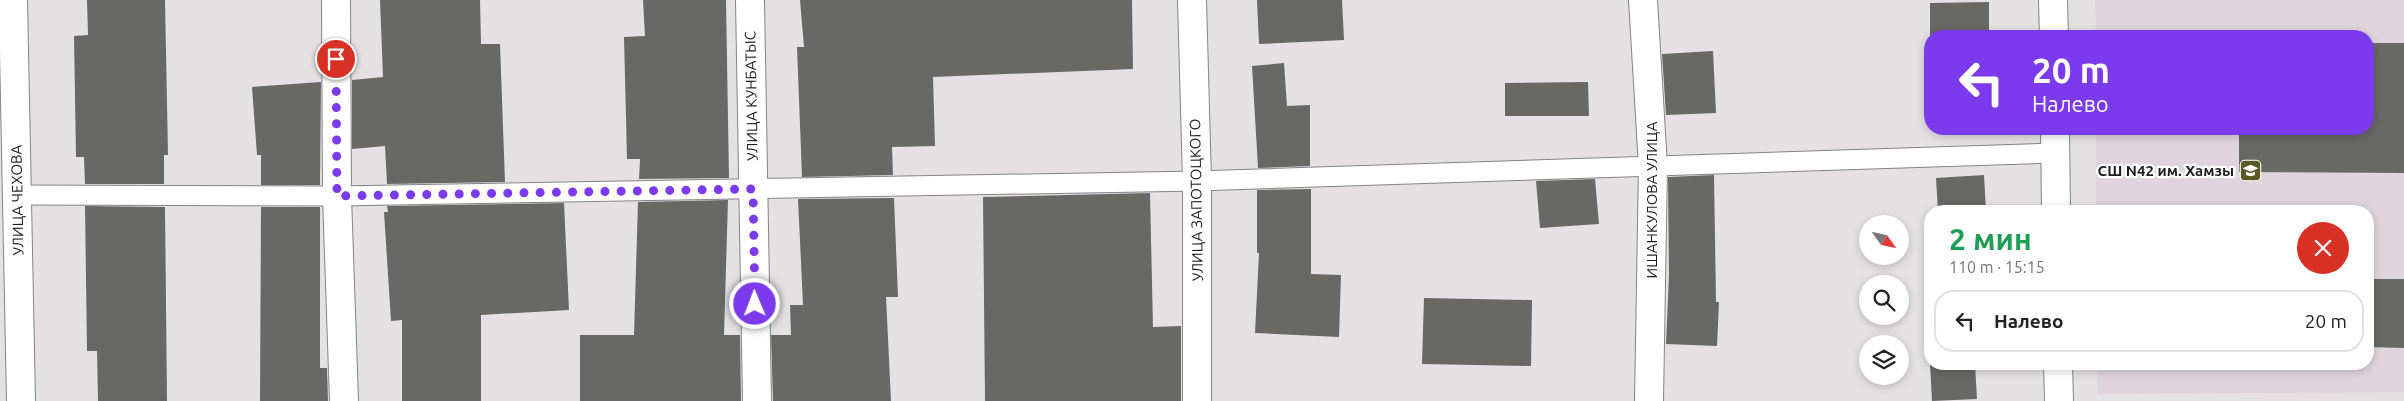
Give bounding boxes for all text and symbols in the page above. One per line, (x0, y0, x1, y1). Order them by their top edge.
street label: УЛИЦА КУНБАТЫС (741, 31, 761, 161)
pin (315, 38, 357, 80)
icon: arrive (322, 45, 350, 73)
icon: left (1949, 50, 2014, 115)
text: 20 m (2032, 50, 2110, 90)
text: Налево (2032, 91, 2109, 116)
street label: УЛИЦА ЗАПОТОЦКОГО (1186, 119, 1206, 281)
street label: ИШАНКУЛОВА УЛИЦА (1643, 121, 1660, 278)
street label: УЛИЦА ЧЕХОВА (8, 144, 26, 255)
school or university icon: СШ N42 им. Хамзы (2238, 158, 2262, 182)
place label: СШ N42 им. Хамзы (2098, 162, 2234, 179)
north arrow (1859, 215, 1909, 265)
map controls (1859, 215, 1909, 385)
text: 2 мин (1949, 222, 2032, 256)
button: close (2297, 222, 2349, 274)
text: 110 m · 15:15 (1949, 258, 2045, 276)
button: search (1859, 275, 1909, 325)
position arrow (728, 277, 780, 329)
icon: left (1951, 307, 1979, 335)
text: Налево (1994, 310, 2063, 332)
text: 20 m (2305, 310, 2347, 332)
button: layers (1859, 335, 1909, 385)

